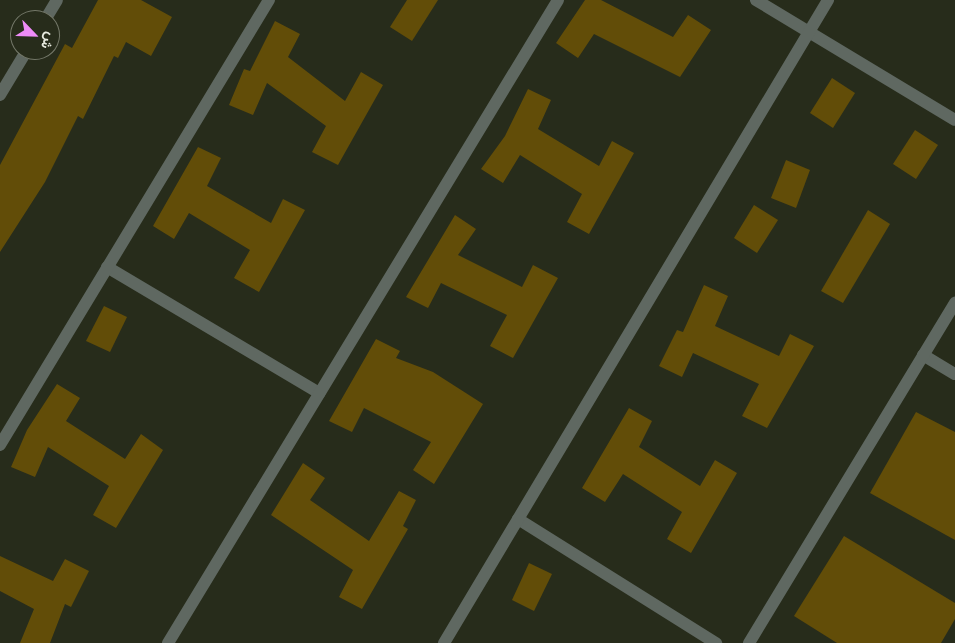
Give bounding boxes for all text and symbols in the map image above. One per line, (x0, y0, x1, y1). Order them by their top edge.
north arrow (10, 10, 60, 60)
text: ش (37, 30, 59, 52)

